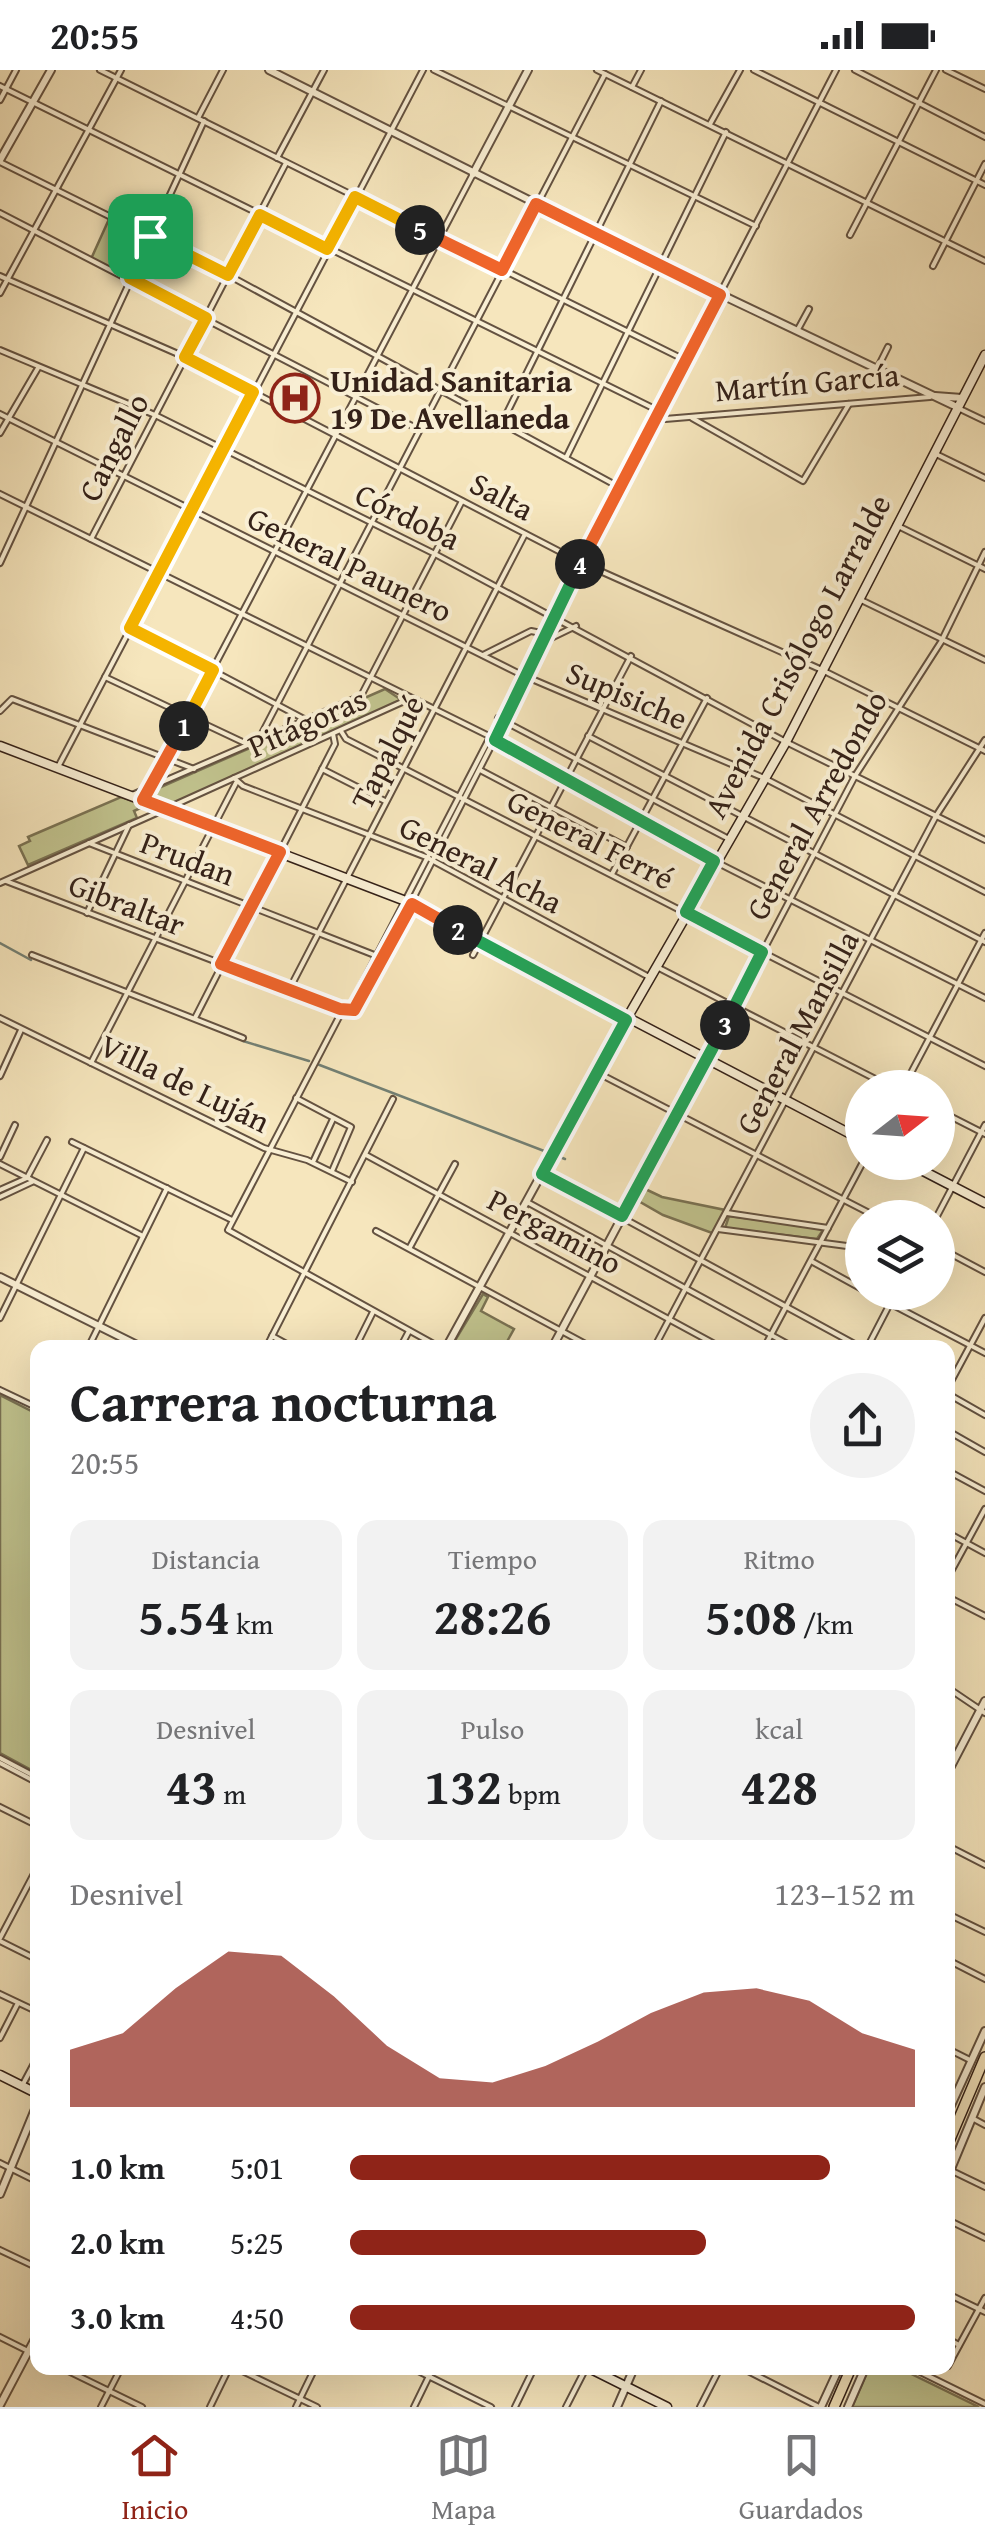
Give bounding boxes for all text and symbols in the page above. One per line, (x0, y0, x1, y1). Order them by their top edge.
text: 20:55 (50, 7, 140, 63)
pin (108, 194, 193, 279)
pin: 5 (395, 205, 445, 255)
icon: arrive (123, 209, 178, 264)
text: 5 (413, 209, 427, 250)
street label: Martín García (713, 351, 901, 413)
place label: Unidad Sanitaria 19 De Avellaneda (330, 357, 573, 441)
hospital icon: Unidad Sanitaria 19 De Avellaneda (269, 372, 321, 424)
street label: Cangallo (66, 385, 160, 509)
street label: Salta (462, 460, 542, 532)
street label: Córdoba (348, 470, 468, 562)
street label: Avenida Crisólogo Larralde (692, 486, 902, 826)
street label: General Paunero (240, 494, 460, 634)
pin: 4 (555, 539, 605, 589)
text: 4 (573, 543, 587, 584)
street label: Supisiche (559, 648, 695, 742)
street label: Pitágoras (240, 675, 374, 769)
street label: General Arredondo (733, 682, 899, 928)
street label: Tapalqué (338, 687, 436, 817)
pin: 1 (159, 701, 209, 751)
text: 1 (177, 705, 191, 746)
street label: General Ferré (499, 777, 683, 901)
street label: General Acha (391, 803, 571, 925)
street label: Prudan (134, 819, 242, 897)
street label: Gibraltar (62, 860, 192, 948)
pin: 2 (433, 905, 483, 955)
text: 2 (451, 909, 465, 950)
street label: General Mansilla (723, 922, 871, 1142)
pin: 3 (700, 1000, 750, 1050)
text: 3 (718, 1004, 732, 1045)
street label: Villa de Luján (92, 1022, 278, 1144)
north arrow (845, 1070, 955, 1180)
map controls (845, 1070, 955, 1310)
street label: Pergamino (480, 1176, 630, 1286)
button: layers (845, 1200, 955, 1310)
text: Carrera nocturna (70, 1361, 497, 1441)
button: share (810, 1373, 915, 1478)
text: 20:55 (70, 1439, 139, 1486)
text: Distancia (152, 1538, 260, 1579)
text: Tiempo (448, 1538, 537, 1579)
text: Ritmo (744, 1538, 815, 1579)
text: 5.54 (138, 1579, 230, 1652)
text: 28:26 (434, 1579, 551, 1652)
text: 5:08 (705, 1579, 797, 1652)
text: km (230, 1603, 273, 1644)
text: /km (797, 1603, 853, 1644)
text: Desnivel (156, 1708, 255, 1749)
text: Pulso (461, 1708, 524, 1749)
text: kcal (755, 1708, 803, 1749)
text: 43 (165, 1749, 217, 1822)
text: 132 (424, 1749, 502, 1822)
text: 428 (740, 1749, 818, 1822)
text: m (217, 1773, 246, 1814)
text: bpm (502, 1773, 561, 1814)
text: Desnivel (70, 1870, 183, 1917)
text: 123–152 m (774, 1870, 915, 1917)
text: 1.0 km (70, 2144, 165, 2191)
text: 5:01 (230, 2144, 284, 2191)
text: 2.0 km (70, 2219, 165, 2266)
text: 5:25 (230, 2219, 284, 2266)
text: 3.0 km (70, 2294, 165, 2341)
text: 4:50 (230, 2294, 284, 2341)
tab: Inicio (122, 2428, 188, 2529)
tab: Mapa (431, 2428, 496, 2529)
tab: Guardados (739, 2428, 863, 2529)

